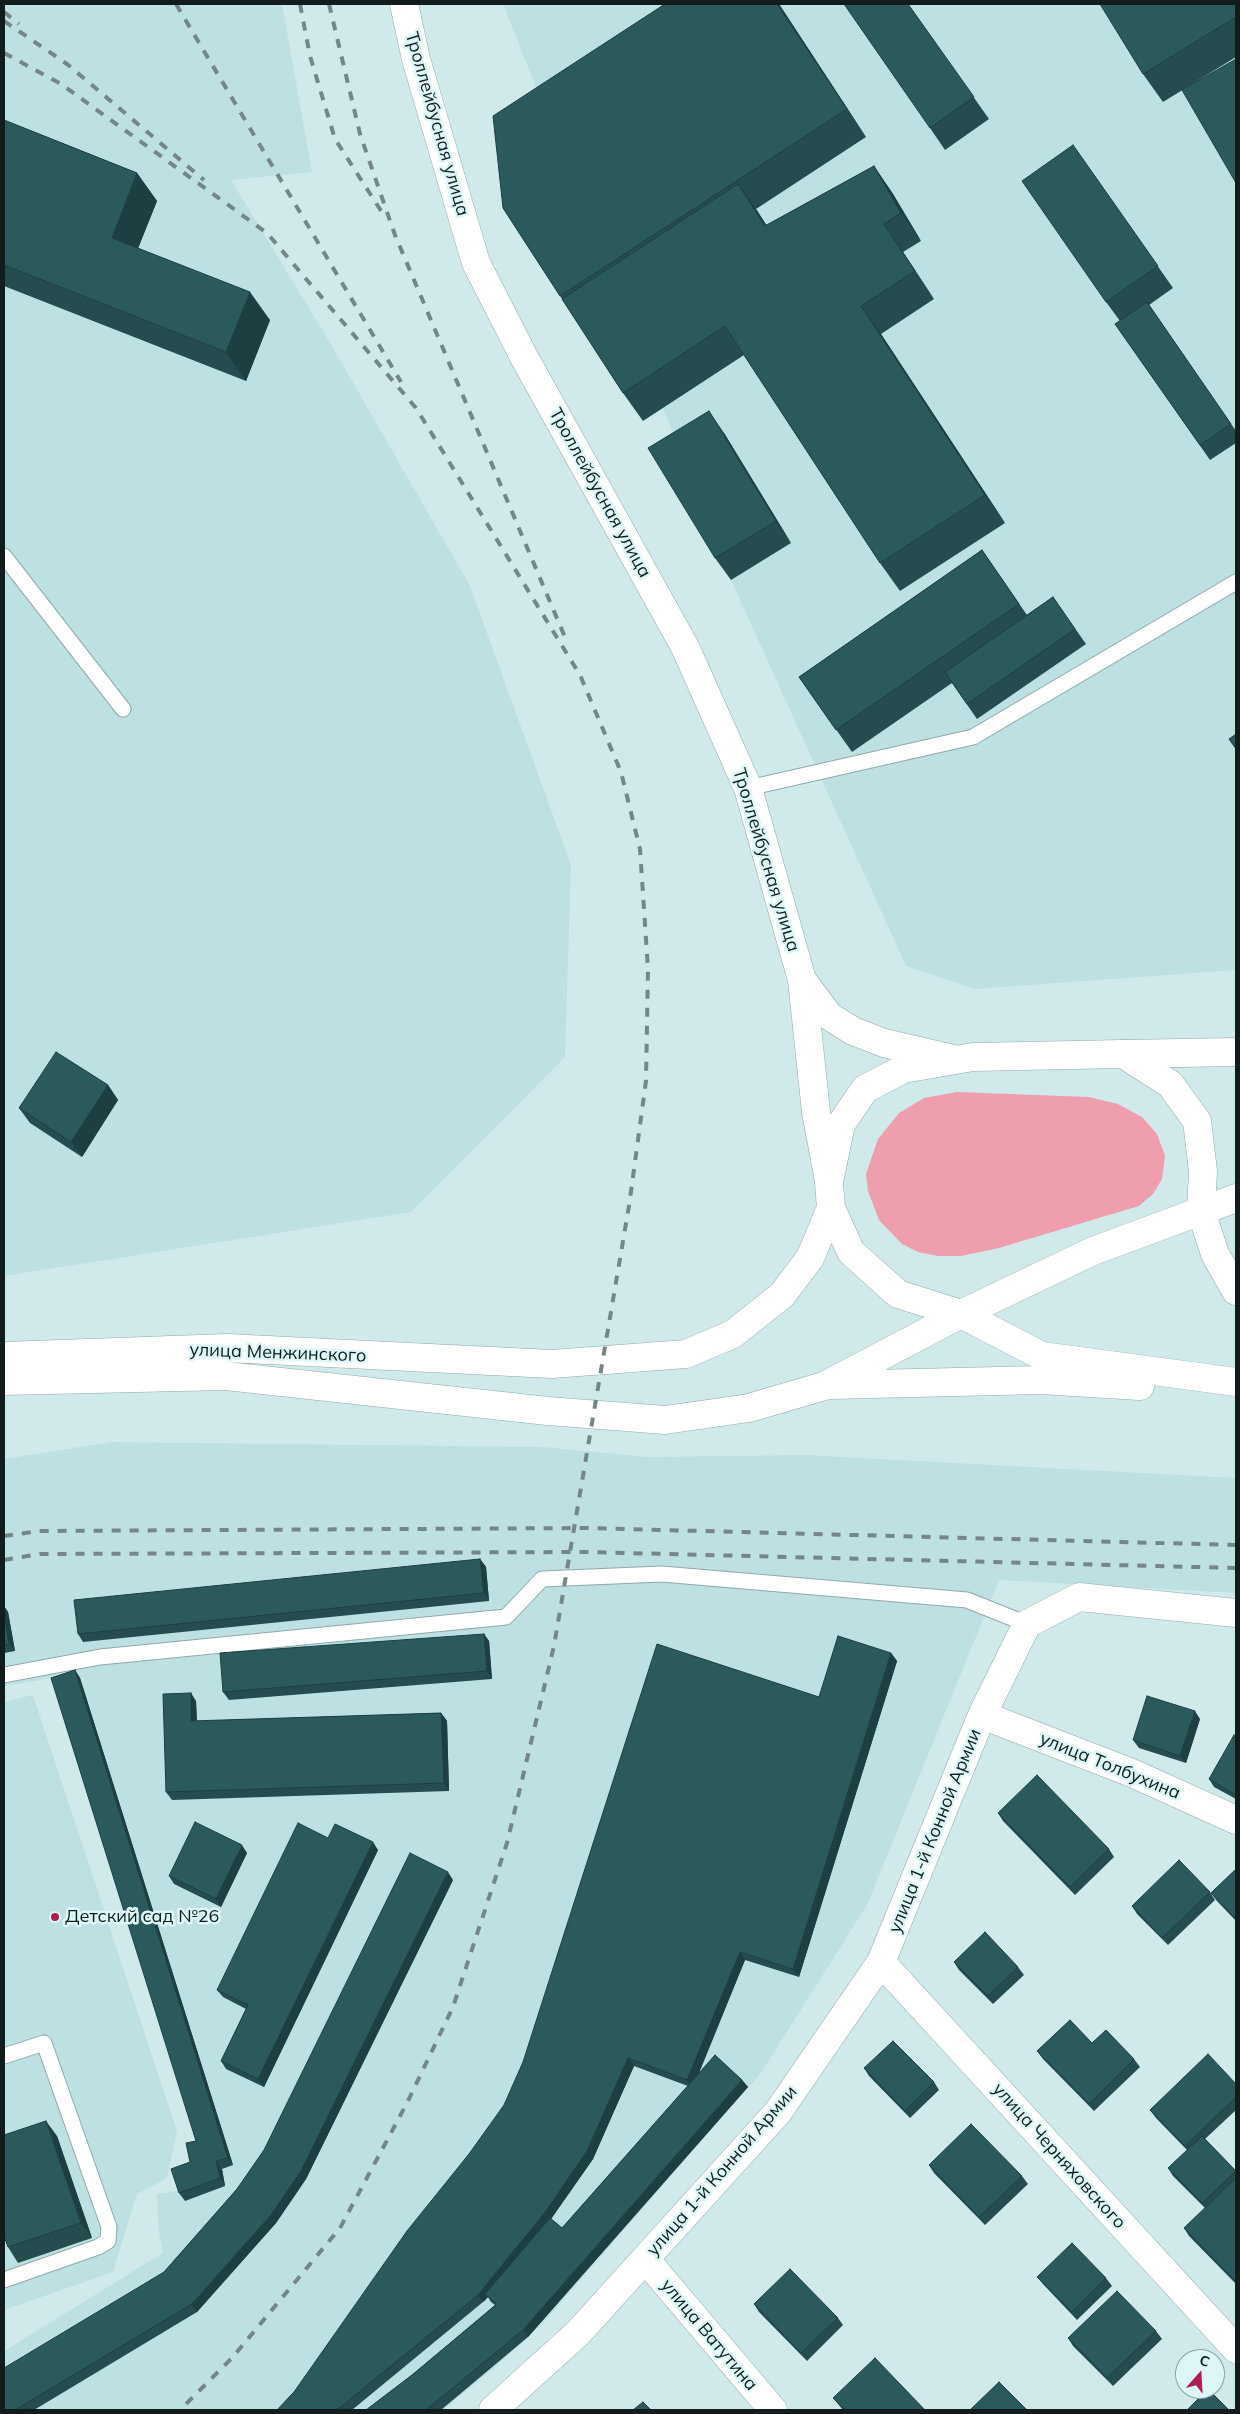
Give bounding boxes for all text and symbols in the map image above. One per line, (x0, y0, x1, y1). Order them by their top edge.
street label: Троллейбусная улица (400, 30, 474, 218)
street label: Троллейбусная улица (544, 404, 656, 582)
street label: Троллейбусная улица (728, 766, 804, 954)
street label: улица Менжинского (189, 1339, 367, 1367)
street label: улица 1-й Конной Армии (884, 1726, 986, 1936)
street label: улица Толбухина (1037, 1728, 1183, 1804)
place label: Детский сад №26 (65, 1906, 219, 1928)
marker: Детский сад №26 (49, 1911, 61, 1923)
street label: улица Черняховского (988, 2079, 1130, 2233)
street label: улица 1-й Конной Армии (642, 2082, 802, 2260)
street label: улица Ватутина (656, 2275, 762, 2395)
north arrow (1175, 2349, 1225, 2399)
text: С (1197, 2351, 1212, 2371)

